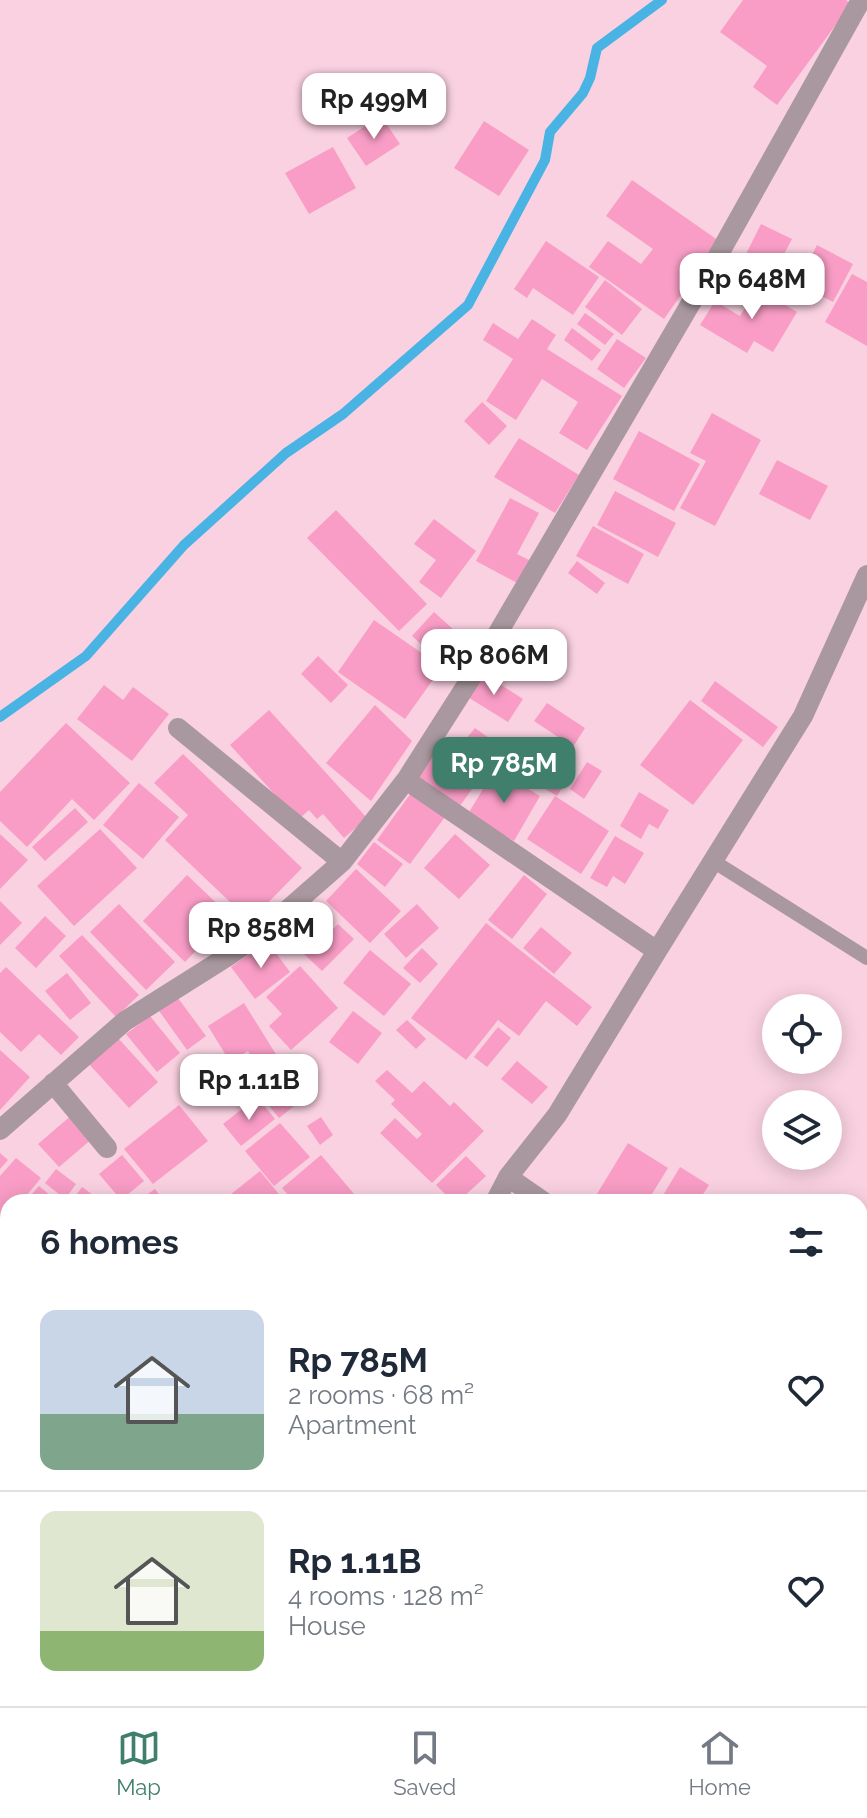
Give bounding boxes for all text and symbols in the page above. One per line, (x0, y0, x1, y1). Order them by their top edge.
pin: Rp 499M (300, 73, 448, 141)
text: Rp 499M (320, 84, 428, 114)
pin: Rp 648M (678, 253, 826, 321)
text: Rp 648M (698, 264, 806, 294)
pin: Rp 806M (420, 629, 568, 697)
text: Rp 806M (439, 640, 549, 670)
pin: Rp 785M (430, 737, 578, 805)
text: Rp 785M (450, 748, 558, 778)
pin: Rp 858M (187, 902, 335, 970)
text: Rp 858M (207, 913, 315, 943)
map controls (762, 994, 842, 1170)
button: locate (762, 994, 842, 1074)
pin: Rp 1.11B (166, 1054, 332, 1122)
text: Rp 1.11B (198, 1065, 300, 1095)
button: layers (762, 1090, 842, 1170)
icon: filters (784, 1220, 828, 1264)
text: 6 homes (40, 1222, 179, 1262)
text: Rp 785M (288, 1340, 428, 1380)
icon: home (104, 1342, 200, 1438)
icon: heart (784, 1368, 828, 1412)
text: 2 rooms · 68 m² (288, 1380, 474, 1410)
text: Apartment (288, 1410, 417, 1440)
text: Rp 1.11B (288, 1541, 421, 1581)
icon: home (104, 1543, 200, 1639)
icon: heart (784, 1569, 828, 1613)
text: 4 rooms · 128 m² (288, 1581, 484, 1611)
text: House (288, 1611, 366, 1641)
tab: Map (116, 1726, 161, 1800)
tab: Saved (393, 1726, 456, 1800)
tab: Home (689, 1726, 751, 1800)

